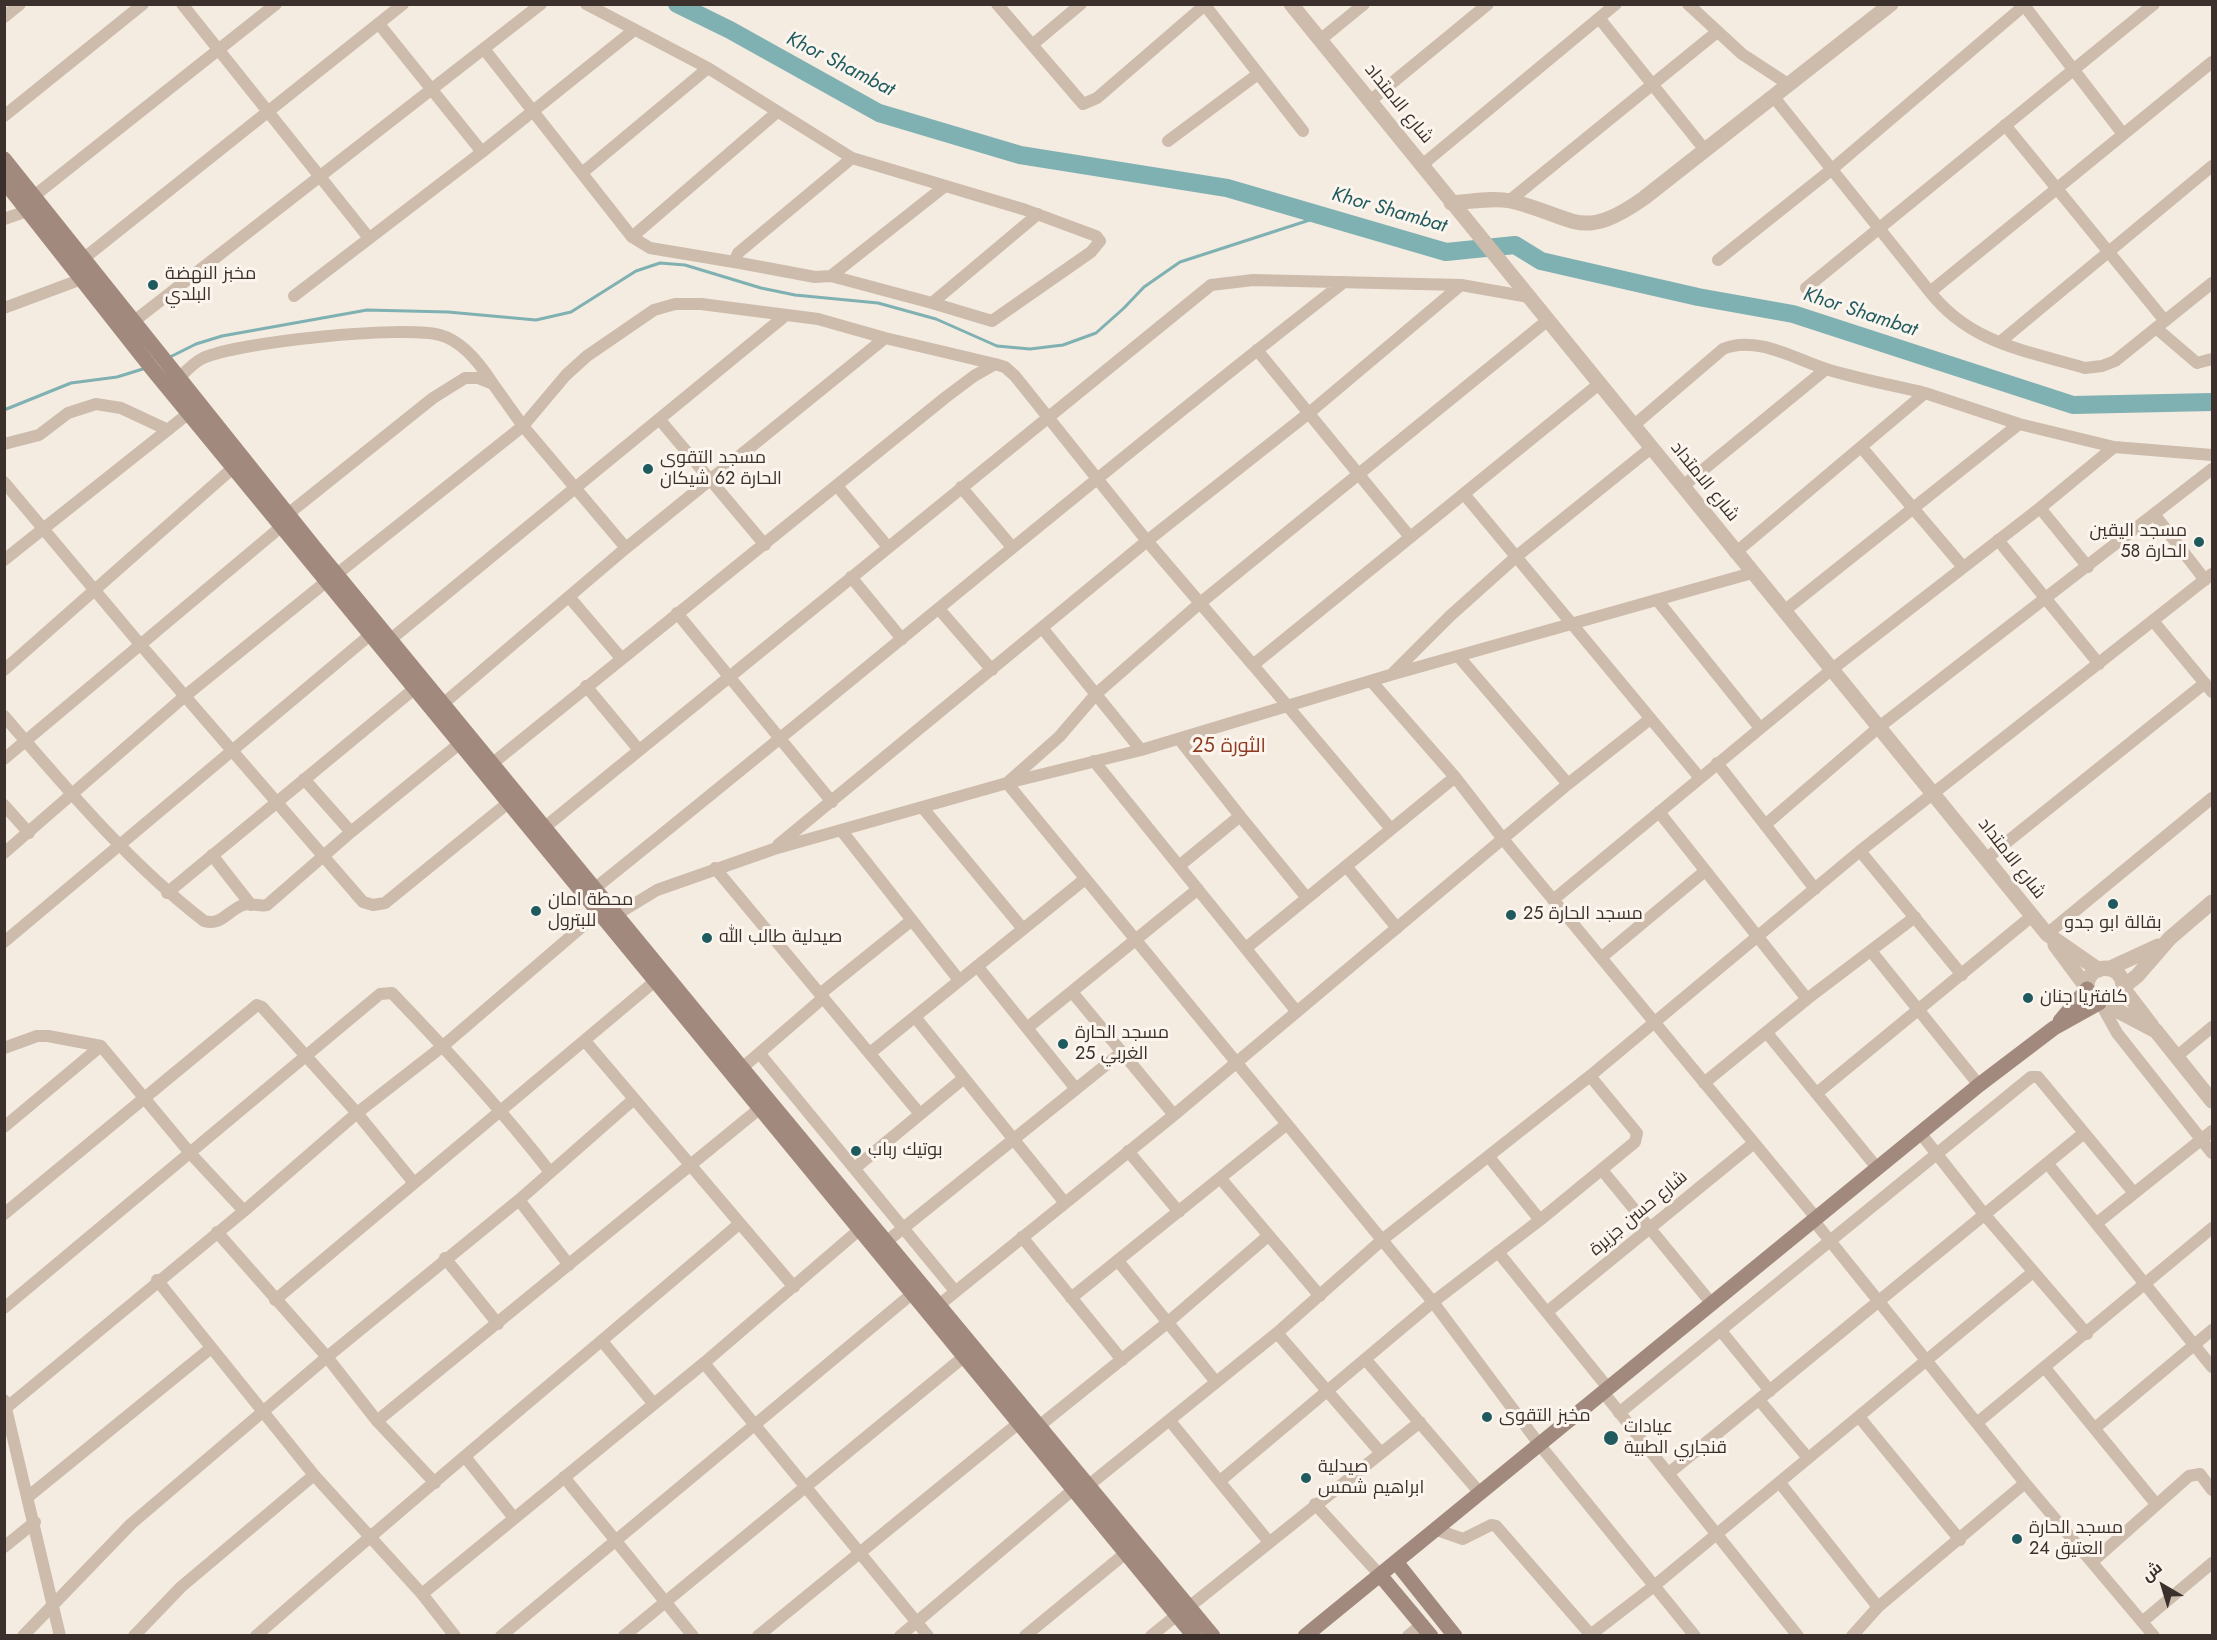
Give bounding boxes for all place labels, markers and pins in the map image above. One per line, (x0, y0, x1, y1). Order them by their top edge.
place label: مخبز النهضة البلدي (165, 264, 256, 306)
marker: مخبز النهضة البلدي (146, 278, 160, 292)
place label: مسجد التقوى الحارة 62 شيكان (660, 448, 782, 490)
marker: مسجد التقوى الحارة 62 شيكان (641, 462, 655, 476)
place label: مسجد اليقين الحارة 58 (2090, 521, 2187, 564)
marker: مسجد اليقين الحارة 58 (2192, 535, 2206, 549)
place label: محطة امان للبترول (548, 890, 633, 932)
marker: بقالة ابو جدو (2106, 897, 2120, 911)
marker: محطة امان للبترول (529, 904, 543, 918)
place label: مسجد الحارة 25 (1523, 904, 1643, 926)
marker: مسجد الحارة 25 (1504, 908, 1518, 922)
place label: بقالة ابو جدو (2064, 913, 2162, 935)
place label: صيدلية طالب الله (719, 927, 842, 949)
marker: صيدلية طالب الله (700, 931, 714, 945)
place label: كافتريا جنان (2040, 987, 2128, 1009)
marker: كافتريا جنان (2021, 991, 2035, 1005)
place label: مسجد الحارة 25 الغربي (1075, 1023, 1169, 1066)
marker: مسجد الحارة 25 الغربي (1056, 1037, 1070, 1051)
place label: بوتيك رباب (868, 1140, 942, 1162)
marker: بوتيك رباب (849, 1144, 863, 1158)
place label: مخبز التقوى (1499, 1406, 1591, 1428)
marker: مخبز التقوى (1480, 1410, 1494, 1424)
place label: عيادات قنجاري الطبية (1624, 1417, 1727, 1460)
marker: عيادات قنجاري الطبية (1602, 1429, 1620, 1447)
place label: صيدلية ابراهيم شمس (1318, 1457, 1424, 1500)
marker: صيدلية ابراهيم شمس (1299, 1471, 1313, 1485)
place label: مسجد الحارة 24 العتيق (2029, 1518, 2123, 1561)
marker: مسجد الحارة 24 العتيق (2010, 1532, 2024, 1546)

